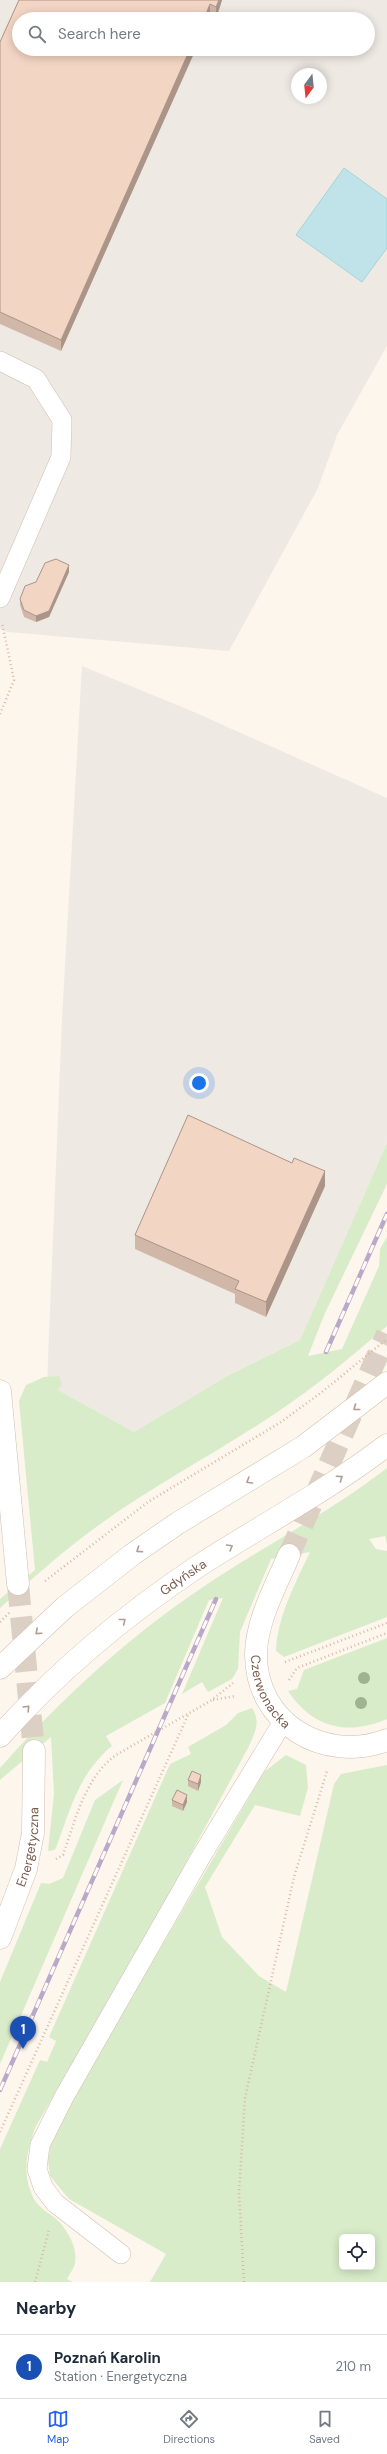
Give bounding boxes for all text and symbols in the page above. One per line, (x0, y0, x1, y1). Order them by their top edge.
search box (12, 12, 375, 56)
icon: search (26, 23, 48, 45)
text: Search here (58, 24, 141, 44)
north arrow (291, 68, 327, 104)
your location (189, 1073, 209, 1093)
one-way arrow (354, 1403, 361, 1410)
one-way arrow (336, 1475, 343, 1483)
one-way arrow (246, 1476, 253, 1483)
one-way arrow (136, 1545, 143, 1553)
one-way arrow (226, 1545, 233, 1552)
street label: Gdyńska (156, 1555, 209, 1599)
one-way arrow (118, 1618, 125, 1625)
one-way arrow (35, 1627, 43, 1634)
street label: Czerwonacka (247, 1654, 294, 1732)
one-way arrow (22, 1705, 30, 1713)
street label: Energetyczna (12, 1807, 42, 1889)
pin: 1 (10, 2016, 36, 2049)
map controls (339, 2234, 375, 2270)
button: locate (339, 2234, 375, 2270)
text: Nearby (16, 2297, 76, 2319)
text: Poznań Karolin (54, 2348, 161, 2368)
text: 1 (27, 2358, 31, 2375)
text: 210 m (336, 2358, 371, 2375)
text: Station · Energetyczna (54, 2368, 187, 2385)
tab: Map (47, 2408, 69, 2446)
tab: Directions (163, 2408, 215, 2446)
tab: Saved (309, 2408, 340, 2446)

